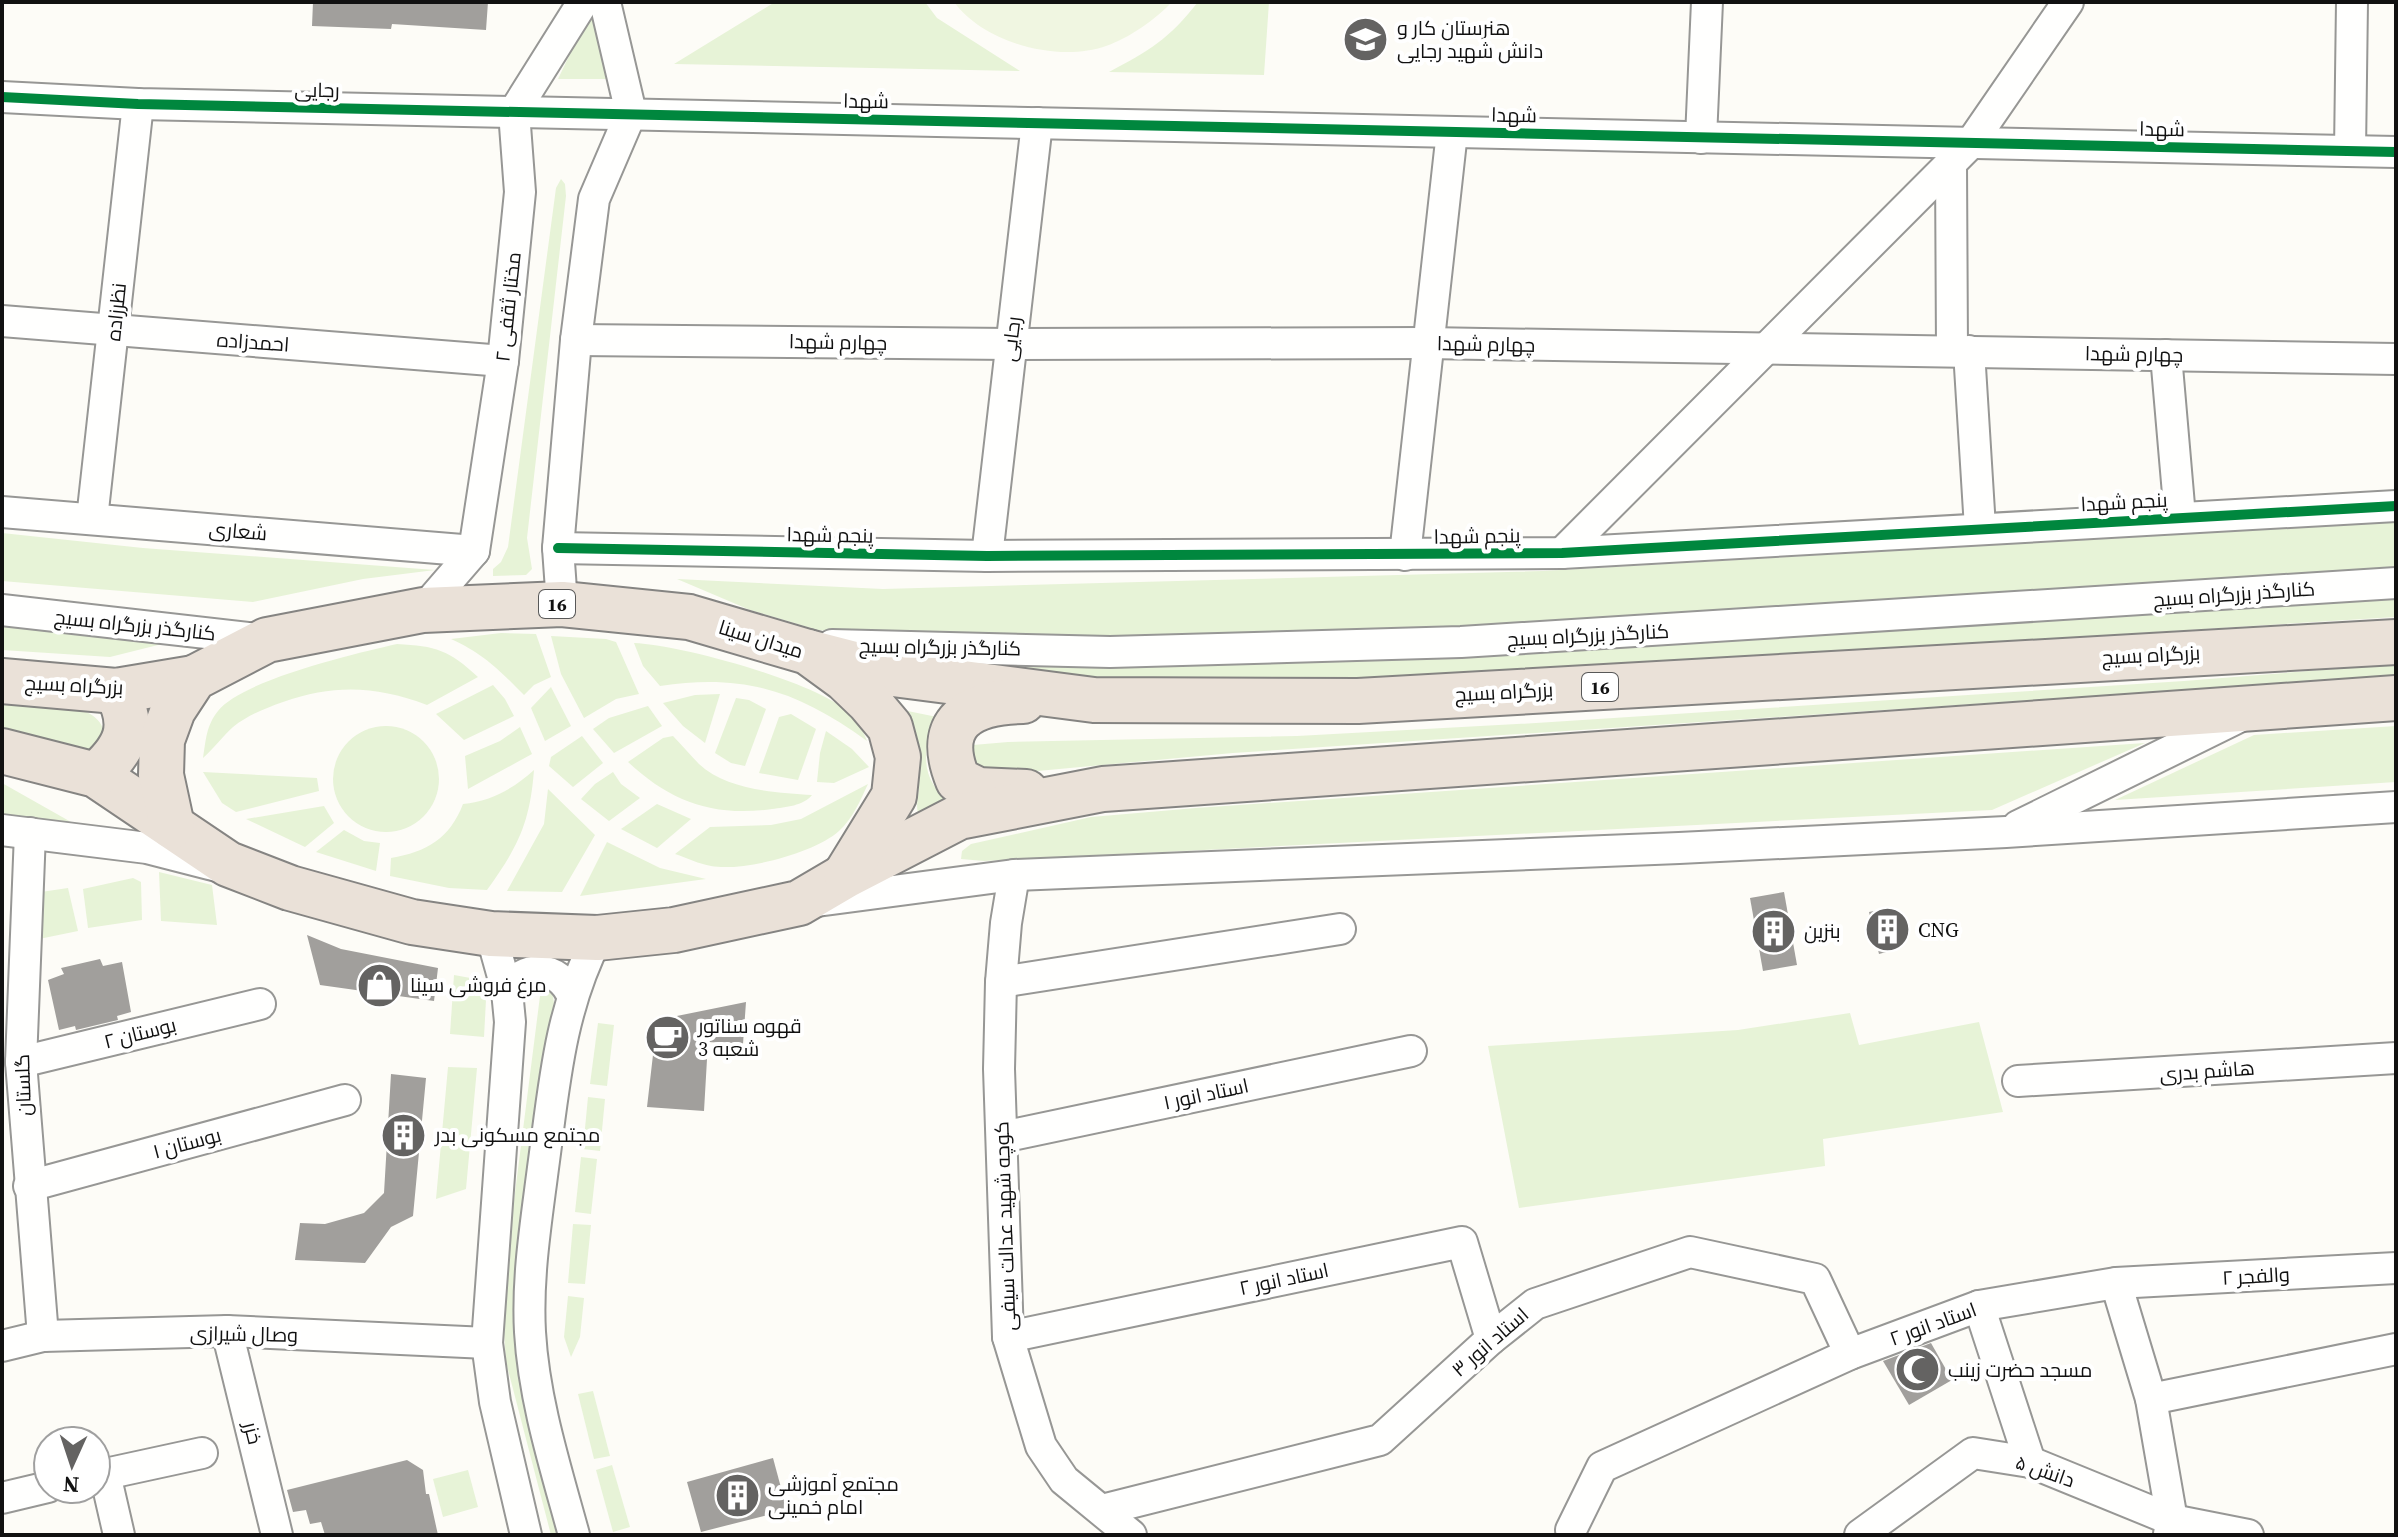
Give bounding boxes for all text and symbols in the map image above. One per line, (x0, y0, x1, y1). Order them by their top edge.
place label: هنرستان کار و دانش شهید رجایی (1397, 14, 1543, 65)
school or university icon: هنرستان کار و دانش شهید رجایی (1342, 16, 1390, 64)
street label: رجایی (294, 76, 340, 104)
street label: شهدا (843, 87, 889, 115)
street label: شهدا (1491, 101, 1537, 129)
street label: شهدا (2139, 115, 2185, 143)
street label: مختار ثقفی ۲ (488, 251, 528, 363)
street label: نظرزاده (99, 282, 133, 342)
street label: رجایی (994, 315, 1028, 363)
street label: احمدزاده (216, 325, 290, 359)
street label: چهارم شهدا (789, 327, 887, 357)
street label: چهارم شهدا (1437, 329, 1535, 359)
street label: چهارم شهدا (2085, 339, 2183, 369)
street label: پنجم شهدا (2080, 486, 2169, 518)
street label: شعاری (208, 515, 268, 547)
street label: پنجم شهدا (786, 520, 874, 550)
street label: پنجم شهدا (1433, 521, 1521, 551)
street label: کنارگذر بزرگراه بسیج (2152, 574, 2316, 614)
road number: 16 (539, 590, 575, 618)
street label: کنارگذر بزرگراه بسیج (53, 603, 217, 647)
street label: میدان سینا (715, 613, 807, 665)
street label: کنارگذر بزرگراه بسیج (1506, 617, 1670, 653)
street label: کنارگذر بزرگراه بسیج (859, 632, 1021, 662)
street label: بزرگراه بسیج (2101, 638, 2201, 672)
street label: بزرگراه بسیج (24, 668, 124, 702)
road number: 16 (1582, 673, 1618, 701)
street label: بزرگراه بسیج (1454, 675, 1554, 709)
building icon: CNG (1863, 906, 1911, 954)
building icon: بنزین (1749, 907, 1797, 955)
place label: CNG (1918, 916, 1959, 944)
place label: بنزین (1804, 917, 1841, 945)
shop icon: مرغ فروشی سینا (355, 961, 403, 1009)
place label: مرغ فروشی سینا (410, 971, 547, 999)
street label: بوستان ۲ (101, 1010, 179, 1056)
place label: قهوه سناتور شعبه 3 (697, 1012, 802, 1063)
cafe icon: قهوه سناتور شعبه 3 (643, 1013, 691, 1061)
street label: گلستان (8, 1054, 38, 1116)
street label: هاشم بدری (2158, 1054, 2256, 1088)
street label: استاد انور ۱ (1161, 1071, 1251, 1117)
building icon: مجتمع مسکونی بدر (380, 1111, 428, 1159)
street label: بوستان ۱ (150, 1120, 224, 1166)
place label: مجتمع مسکونی بدر (434, 1121, 600, 1149)
street label: کوچه شهید عدالت سیفی (987, 1121, 1023, 1331)
street label: استاد انور ۲ (1237, 1256, 1331, 1302)
street label: والفجر ۲ (2221, 1260, 2291, 1292)
street label: استاد انور ۲ (1886, 1295, 1980, 1353)
street label: استاد انور ۳ (1445, 1301, 1535, 1383)
street label: وصال شیرازی (190, 1319, 298, 1349)
mosque icon: مسجد حضرت زینب (1893, 1346, 1941, 1394)
place label: مسجد حضرت زینب (1948, 1356, 2092, 1384)
street label: خزر (236, 1418, 269, 1447)
north arrow (32, 1425, 112, 1505)
street label: دانش ۵ (2012, 1448, 2078, 1494)
text: N (62, 1470, 80, 1500)
place label: مجتمع آموزشی امام خمینی (768, 1470, 899, 1521)
building icon: مجتمع آموزشی امام خمینی (713, 1472, 761, 1520)

